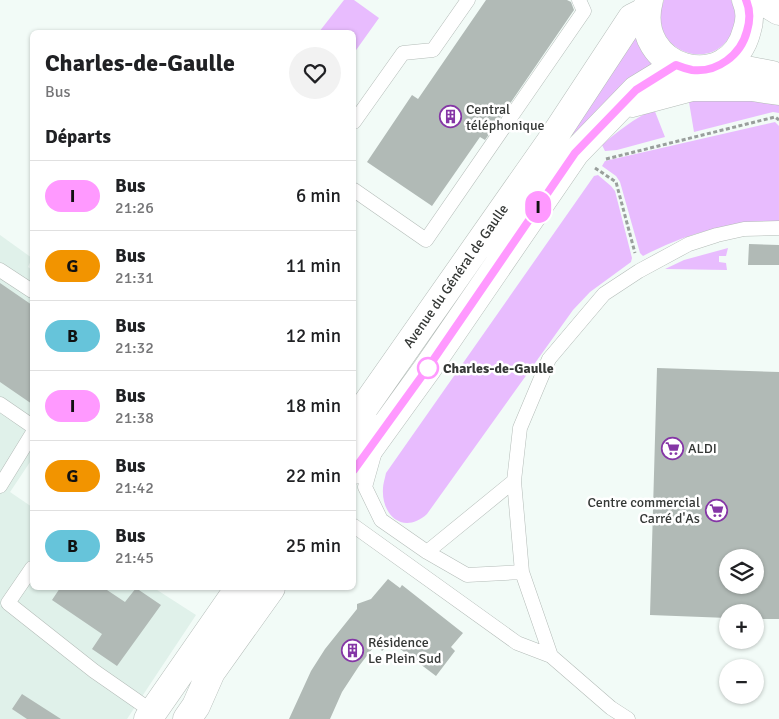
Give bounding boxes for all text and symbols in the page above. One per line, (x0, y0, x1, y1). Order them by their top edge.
button: heart (289, 47, 341, 99)
text: Charles-de-Gaulle (45, 48, 235, 78)
text: Bus (45, 82, 70, 102)
place label: Central téléphonique (466, 101, 545, 134)
building icon: Central téléphonique (438, 105, 462, 129)
text: Départs (45, 125, 111, 149)
text: Bus (115, 174, 146, 198)
text: 6 min (296, 184, 341, 208)
text: I (70, 185, 75, 207)
line badge: I (522, 191, 554, 223)
text: I (535, 196, 541, 218)
text: 21:26 (115, 198, 154, 218)
street label: Avenue du Général de Gaulle (400, 201, 512, 351)
text: Bus (115, 244, 146, 268)
text: 11 min (286, 254, 341, 278)
text: G (67, 255, 78, 277)
text: 21:31 (115, 268, 154, 288)
text: Bus (115, 314, 146, 338)
text: 12 min (286, 324, 341, 348)
text: B (67, 325, 78, 347)
text: 21:32 (115, 338, 154, 358)
marker: Charles-de-Gaulle (417, 357, 439, 379)
place label: Charles-de-Gaulle (443, 360, 554, 377)
text: Bus (115, 384, 146, 408)
text: 18 min (286, 394, 341, 418)
text: I (70, 395, 75, 417)
text: 21:38 (115, 408, 154, 428)
supermarket icon: ALDI (660, 436, 684, 460)
place label: ALDI (688, 440, 717, 457)
text: Bus (115, 454, 146, 478)
text: 22 min (286, 464, 341, 488)
text: G (67, 465, 78, 487)
text: 21:42 (115, 478, 154, 498)
place label: Centre commercial Carré d'As (587, 494, 700, 527)
supermarket icon: Centre commercial Carré d'As (704, 498, 728, 522)
text: Bus (115, 524, 146, 548)
text: 25 min (286, 534, 341, 558)
text: B (67, 535, 78, 557)
text: 21:45 (115, 548, 154, 568)
map controls (719, 549, 764, 704)
button: layers (719, 549, 764, 594)
button: + (719, 604, 764, 649)
place label: Résidence Le Plein Sud (368, 634, 441, 667)
building icon: Résidence Le Plein Sud (340, 638, 364, 662)
button: − (719, 659, 764, 704)

